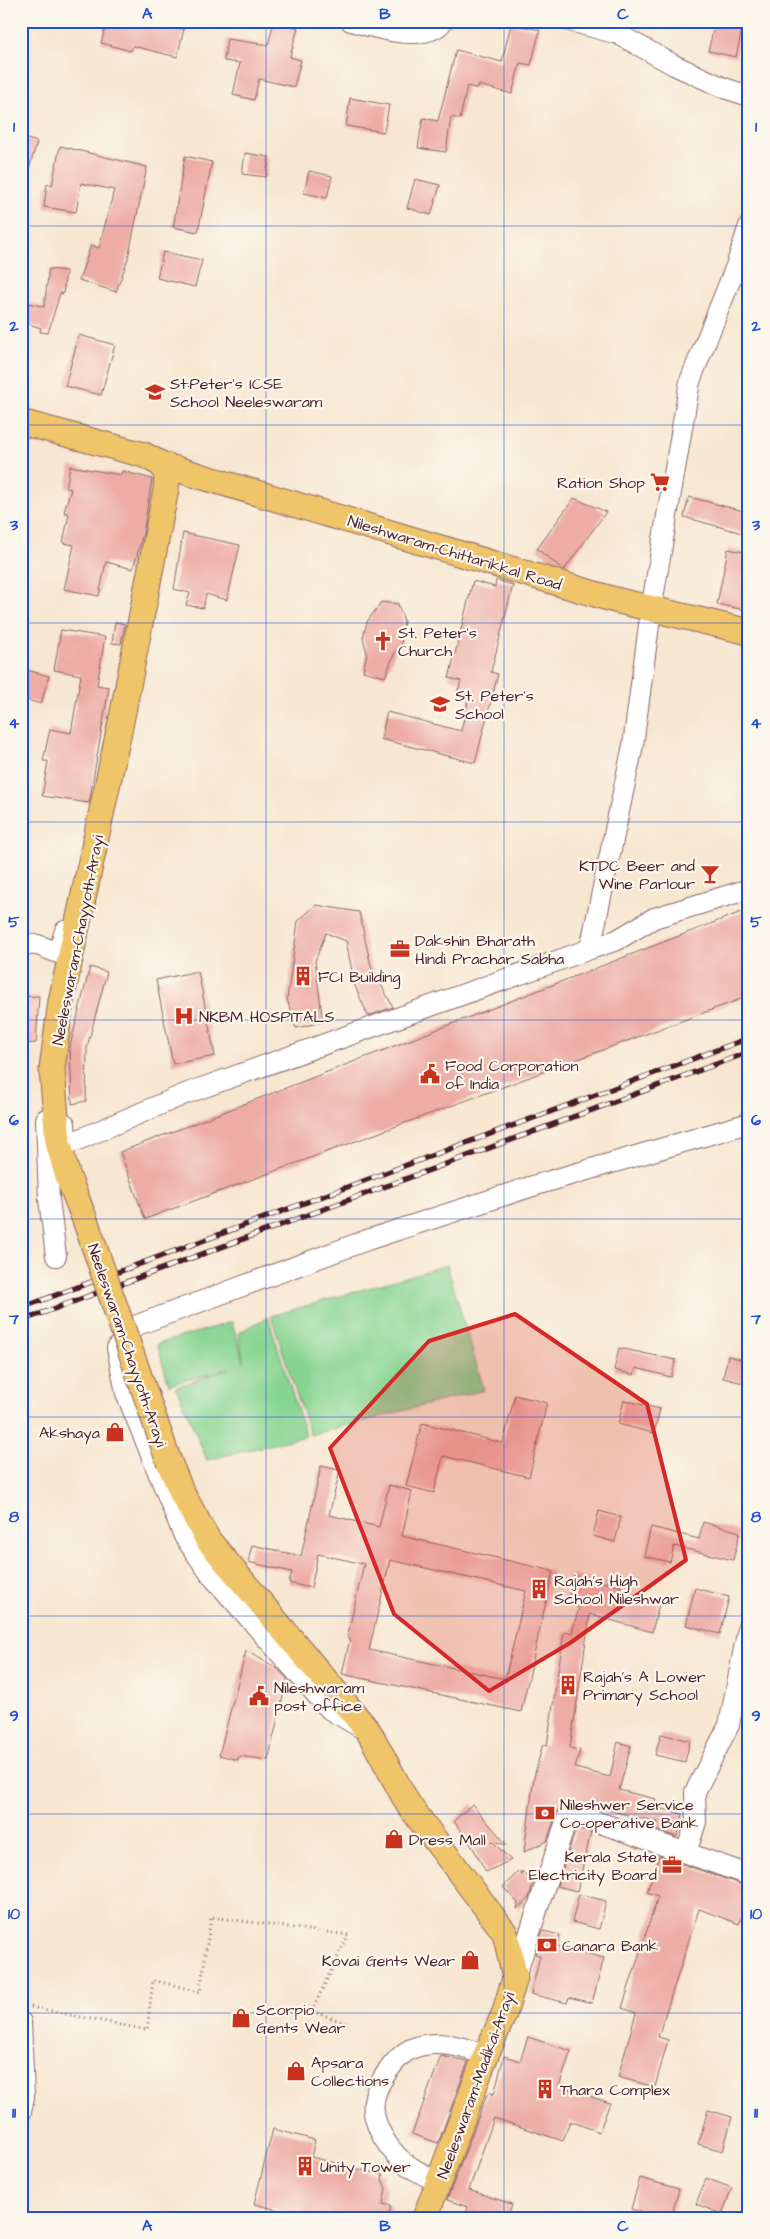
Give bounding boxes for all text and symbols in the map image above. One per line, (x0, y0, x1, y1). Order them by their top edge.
text: A (142, 3, 153, 25)
text: B (379, 3, 391, 25)
text: C (617, 3, 629, 25)
text: 1 (13, 116, 16, 138)
text: 1 (755, 116, 758, 138)
text: 2 (8, 315, 19, 337)
text: 2 (750, 315, 761, 337)
place label: St:Peter's ICSE School Neeleswaram (170, 373, 323, 413)
school or university icon: St:Peter's ICSE School Neeleswaram (144, 381, 166, 403)
supermarket icon: Ration Shop (649, 471, 671, 493)
place label: Ration Shop (557, 472, 645, 494)
street label: Nileshwaram-Chittarikkal Road (345, 510, 564, 596)
text: 3 (9, 514, 19, 536)
text: 3 (751, 514, 761, 536)
place label: St. Peter's Church (398, 622, 477, 662)
church icon: St. Peter's Church (372, 630, 394, 652)
place label: St. Peter's School (455, 685, 534, 725)
school or university icon: St. Peter's School (429, 693, 451, 715)
text: 4 (9, 712, 20, 734)
text: 4 (751, 712, 762, 734)
street label: Neeleswaram-Chayyoth-Arayi (47, 833, 110, 1047)
place label: KTDC Beer and Wine Parlour (579, 855, 695, 895)
bar icon: KTDC Beer and Wine Parlour (699, 863, 721, 885)
text: 5 (8, 911, 20, 933)
text: 5 (750, 911, 762, 933)
place label: Dakshin Bharath Hindi Prachar Sabha (415, 930, 564, 970)
office icon: Dakshin Bharath Hindi Prachar Sabha (389, 938, 411, 960)
building icon: FCI Building (292, 965, 314, 987)
place label: FCI Building (318, 966, 401, 989)
hospital icon: NKBM HOSPITALS (173, 1005, 195, 1027)
place label: NKBM HOSPITALS (199, 1006, 335, 1028)
place label: Food Corporation of India (445, 1055, 579, 1095)
public building icon: Food Corporation of India (419, 1063, 441, 1085)
text: 6 (9, 1109, 19, 1131)
text: 6 (751, 1109, 761, 1131)
street label: Neeleswaram-Chayyoth-Arayi (81, 1241, 172, 1451)
text: 7 (8, 1308, 19, 1330)
text: 7 (750, 1308, 761, 1330)
shop icon: Akshaya (104, 1421, 126, 1443)
place label: Akshaya (39, 1422, 100, 1445)
text: 8 (9, 1506, 20, 1528)
text: 8 (751, 1506, 762, 1528)
place label: Rajah's High School Nileshwar (554, 1570, 679, 1610)
building icon: Rajah's High School Nileshwar (528, 1578, 550, 1600)
place label: Rajah's A Lower Primary School (583, 1666, 706, 1707)
building icon: Rajah's A Lower Primary School (557, 1674, 579, 1696)
place label: Nileshwaram post office (274, 1677, 365, 1717)
public building icon: Nileshwaram post office (248, 1685, 270, 1707)
text: 9 (9, 1705, 19, 1727)
text: 9 (751, 1705, 761, 1727)
place label: Nileshwer Service Co-operative Bank (560, 1794, 699, 1834)
bank icon: Nileshwer Service Co-operative Bank (534, 1802, 556, 1824)
shop icon: Dress Mall (383, 1828, 405, 1850)
place label: Dress Mall (409, 1829, 486, 1851)
place label: Kerala State Electricity Board (529, 1846, 657, 1887)
office icon: Kerala State Electricity Board (661, 1854, 683, 1876)
text: 10 (8, 1903, 20, 1925)
text: 10 (750, 1903, 762, 1925)
bank icon: Canara Bank (536, 1934, 558, 1956)
place label: Canara Bank (562, 1935, 659, 1957)
shop icon: Kovai Gents Wear (459, 1949, 481, 1971)
place label: Kovai Gents Wear (322, 1950, 455, 1972)
street label: Neeleswaram-Madikai-Arayi (432, 1988, 521, 2182)
place label: Scorpio Gents Wear (256, 1999, 345, 2039)
shop icon: Scorpio Gents Wear (230, 2007, 252, 2029)
place label: Apsara Collections (311, 2052, 389, 2092)
shop icon: Apsara Collections (285, 2060, 307, 2082)
building icon: Thara Complex (534, 2078, 556, 2100)
place label: Thara Complex (560, 2079, 670, 2101)
text: 11 (12, 2102, 17, 2124)
text: 11 (754, 2102, 759, 2124)
building icon: Unity Tower (294, 2155, 316, 2177)
place label: Unity Tower (320, 2156, 411, 2179)
text: A (142, 2215, 153, 2237)
text: B (379, 2215, 391, 2237)
text: C (617, 2215, 629, 2237)

